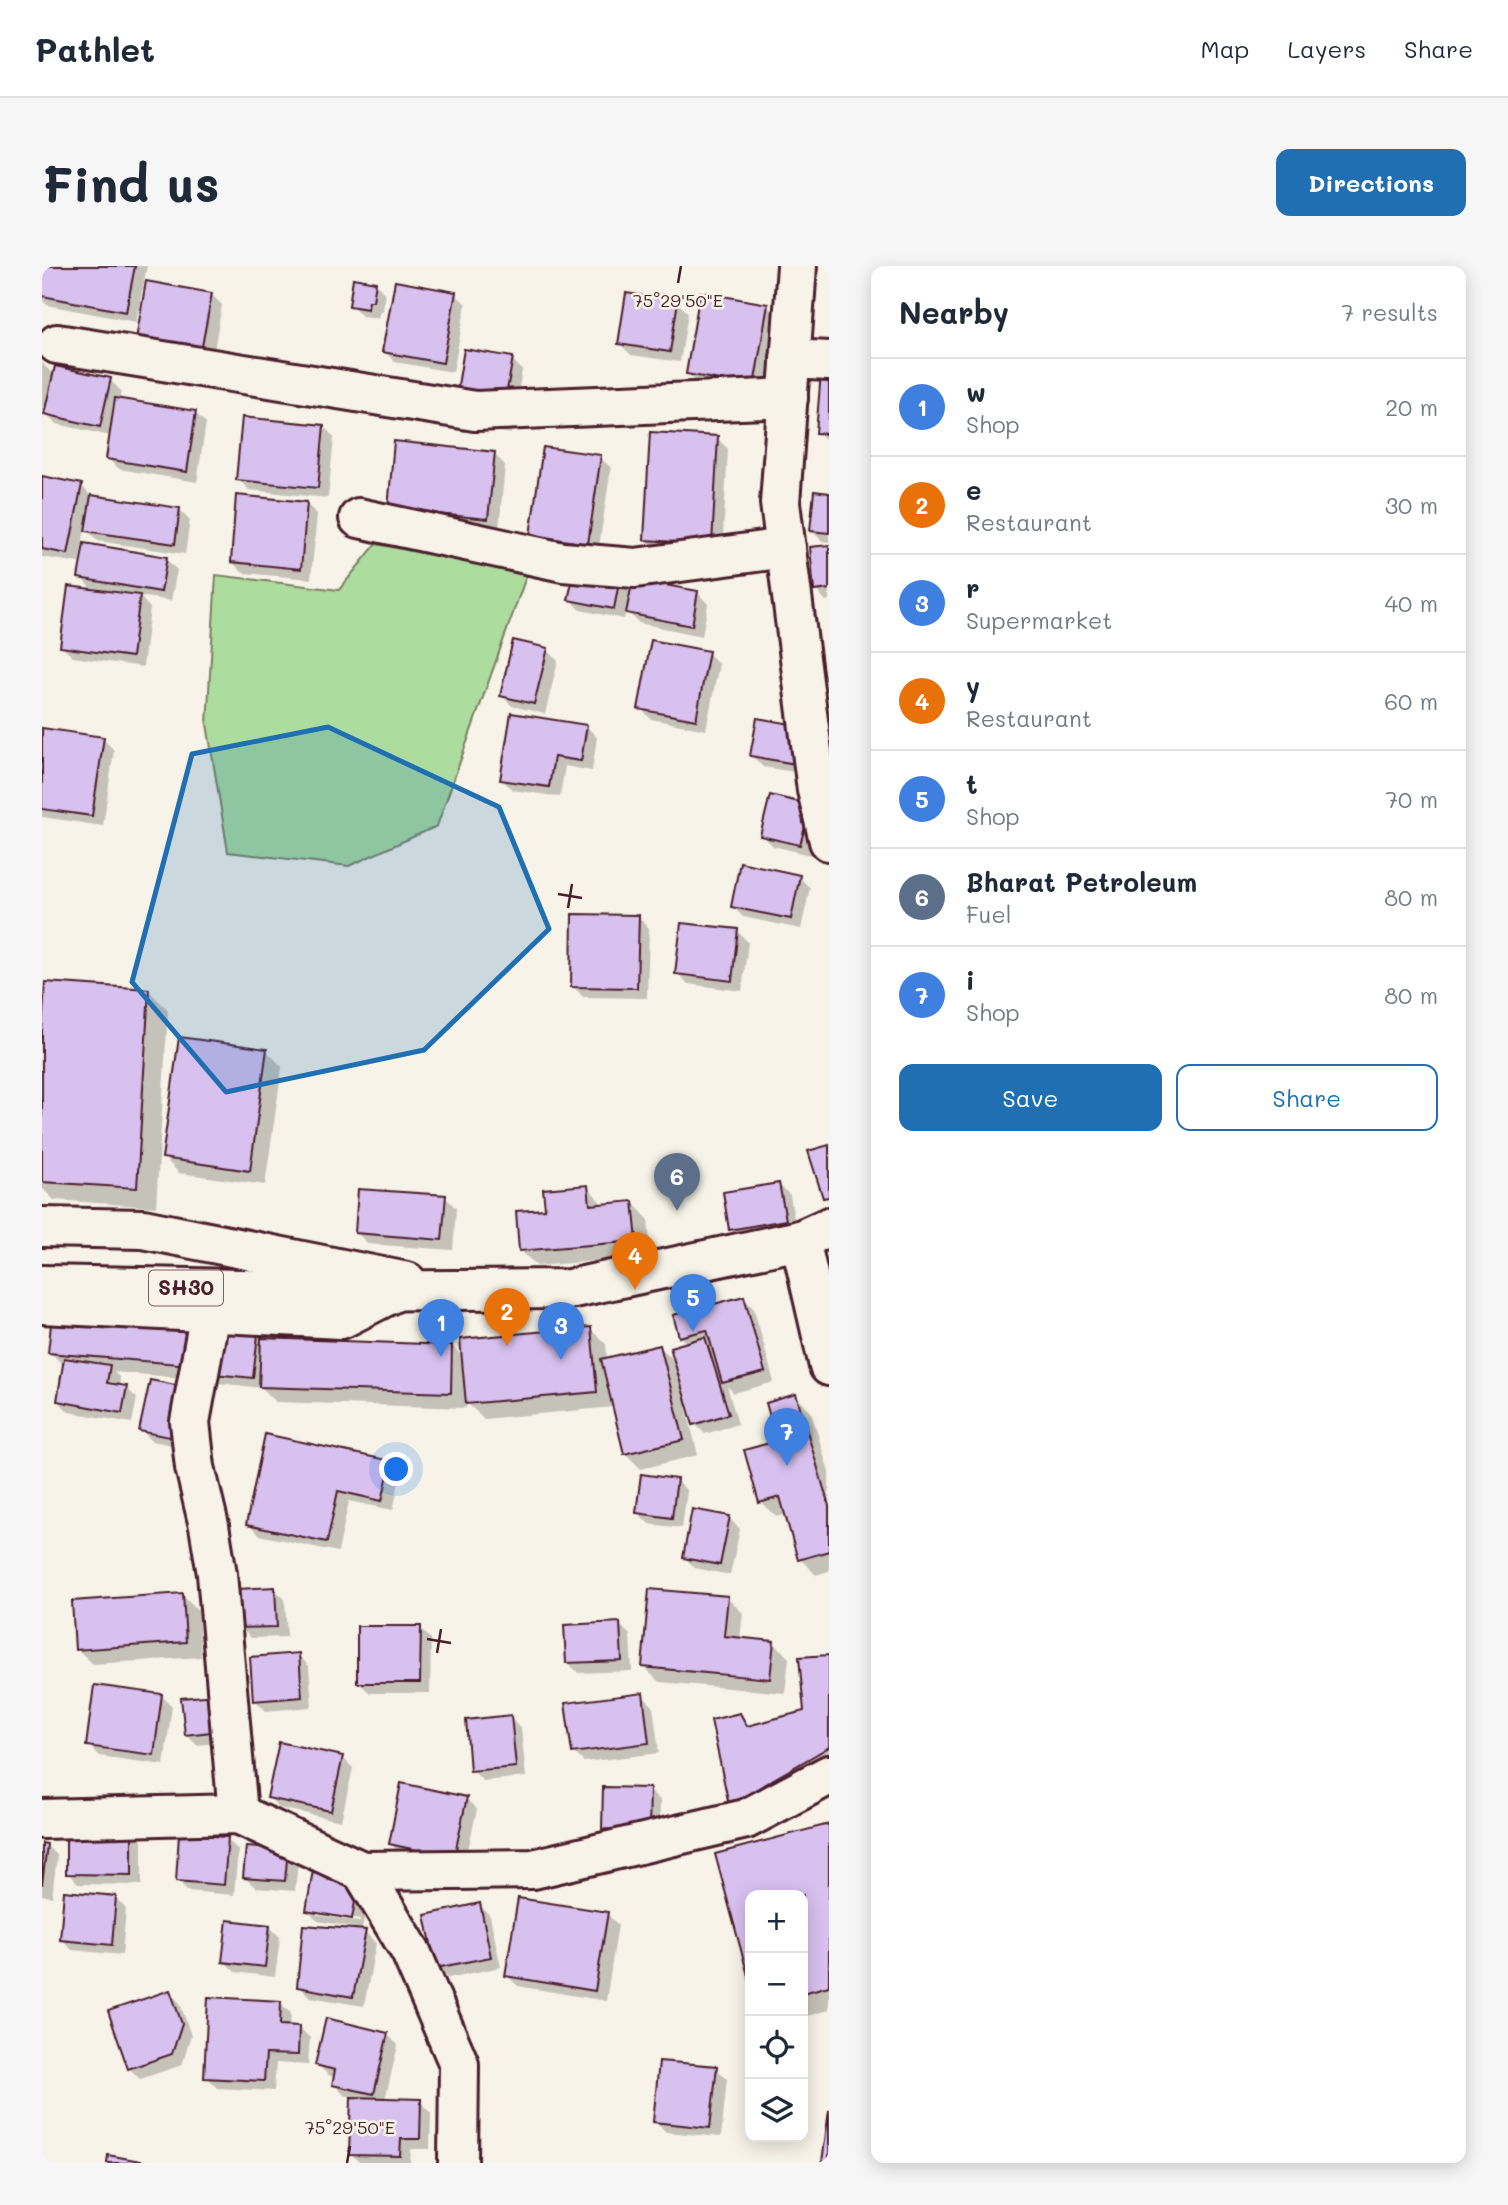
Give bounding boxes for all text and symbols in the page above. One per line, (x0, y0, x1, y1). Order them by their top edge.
text: Pathlet (35, 27, 155, 70)
text: Map (1201, 33, 1249, 64)
text: Layers (1287, 33, 1366, 64)
text: Share (1404, 33, 1473, 64)
button: Directions (1276, 149, 1466, 216)
text: Find us (42, 151, 220, 214)
text: 75°29'50"E (633, 288, 723, 312)
text: Nearby (899, 292, 1009, 332)
text: 7 results (1341, 297, 1438, 327)
text: w (966, 375, 986, 409)
text: 1 (917, 392, 927, 422)
text: 20 m (1385, 392, 1438, 422)
text: Shop (966, 409, 1020, 439)
text: e (966, 473, 982, 507)
text: 2 (916, 490, 928, 520)
text: 30 m (1385, 490, 1438, 520)
text: Restaurant (966, 507, 1092, 537)
text: r (966, 571, 980, 605)
text: 3 (915, 588, 929, 618)
text: 40 m (1385, 588, 1438, 618)
text: Supermarket (966, 605, 1112, 635)
text: y (966, 669, 980, 703)
text: 4 (915, 686, 929, 716)
text: 60 m (1384, 686, 1438, 716)
text: Restaurant (966, 703, 1092, 733)
text: t (966, 767, 978, 801)
text: 5 (915, 784, 929, 814)
text: 70 m (1385, 784, 1438, 814)
text: Shop (966, 801, 1020, 831)
text: Bharat Petroleum (966, 865, 1197, 899)
text: 6 (915, 882, 929, 912)
text: 80 m (1384, 882, 1438, 912)
text: Fuel (966, 899, 1011, 929)
text: i (966, 963, 975, 997)
text: 7 (916, 980, 928, 1010)
text: 80 m (1384, 980, 1438, 1010)
text: Shop (966, 997, 1020, 1027)
button: Save (899, 1064, 1162, 1131)
button: Share (1176, 1064, 1438, 1131)
pin: 6 (654, 1153, 700, 1211)
pin: 4 (612, 1232, 658, 1290)
road number: SH30 (149, 1270, 223, 1306)
pin: 5 (670, 1274, 716, 1332)
pin: 2 (484, 1288, 530, 1346)
pin: 1 (418, 1299, 464, 1357)
pin: 3 (538, 1302, 584, 1360)
pin: 7 (764, 1408, 810, 1466)
your location (379, 1452, 413, 1486)
map controls (745, 1890, 808, 2142)
button: + (745, 1890, 808, 1953)
button: − (745, 1953, 808, 2016)
button: locate (745, 2016, 808, 2079)
button: layers (745, 2079, 808, 2142)
text: 75°29'50"E (305, 2115, 395, 2139)

